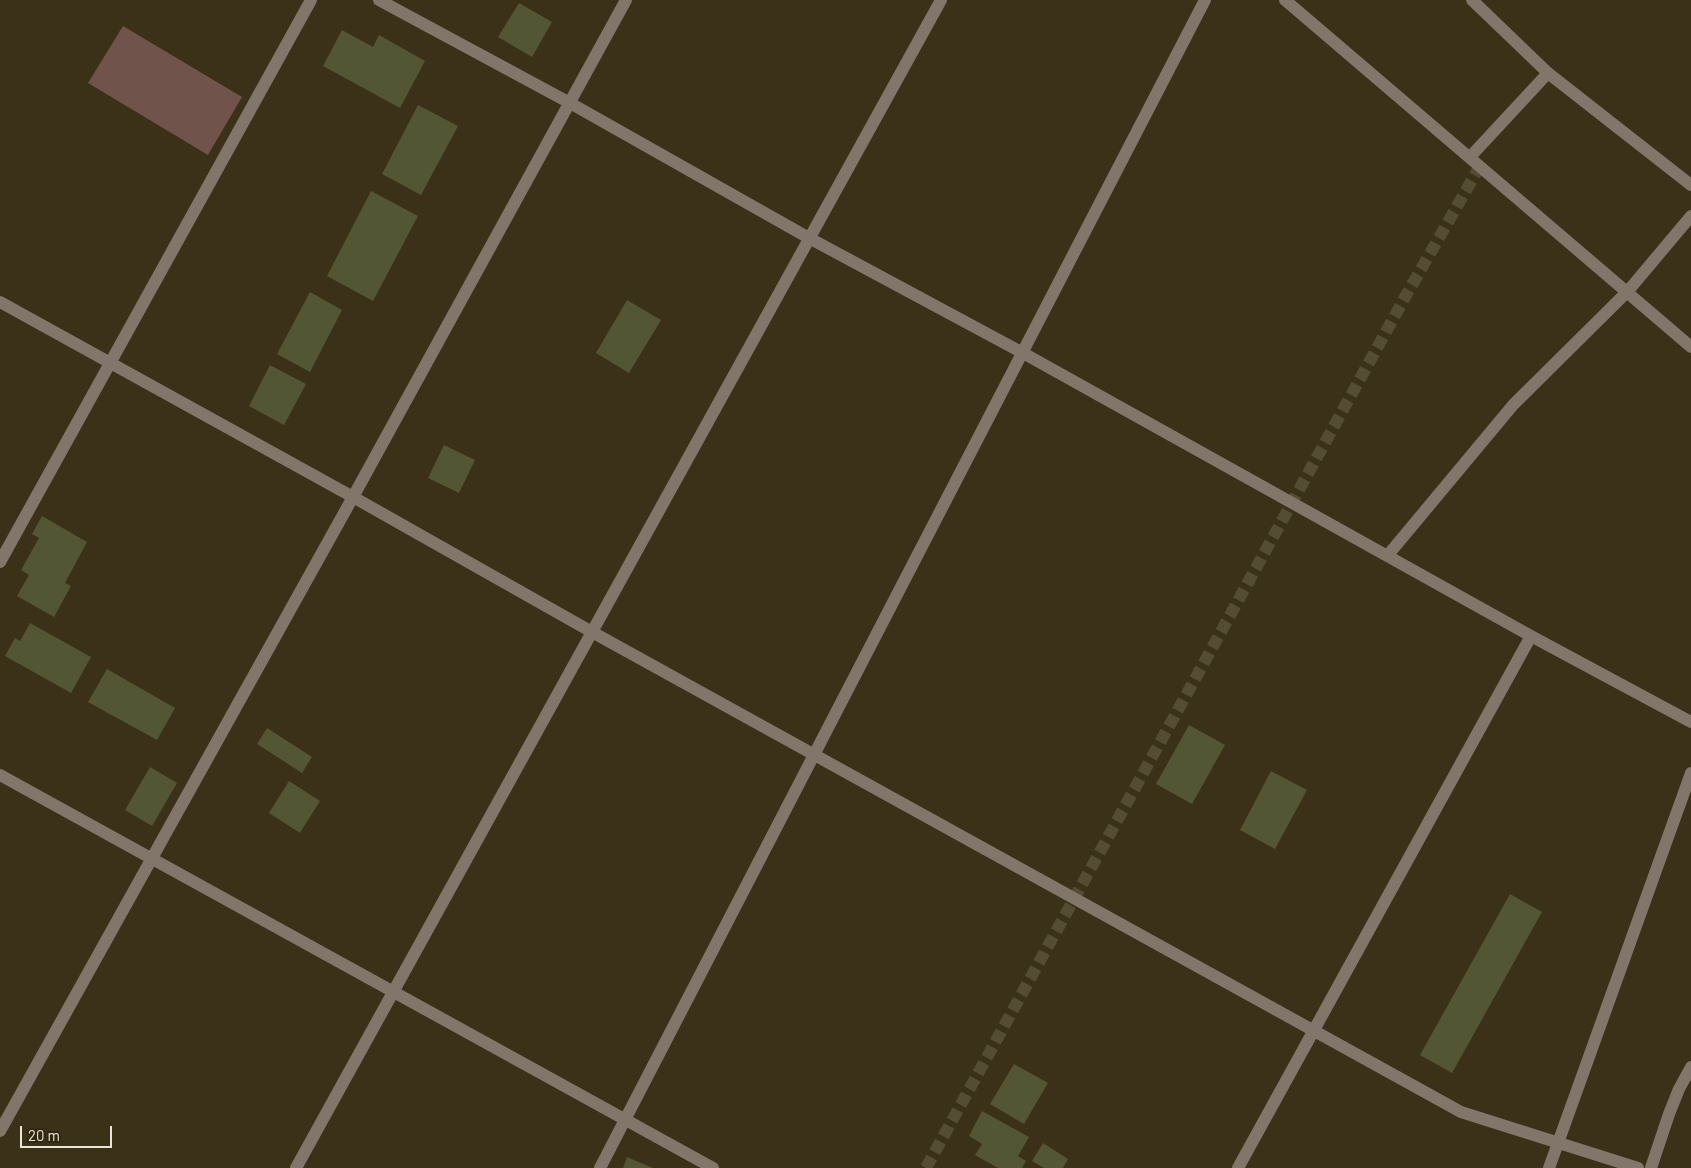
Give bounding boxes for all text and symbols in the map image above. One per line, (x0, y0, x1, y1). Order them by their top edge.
scale bar (22, 1116, 115, 1148)
text: 20 m (28, 1126, 60, 1144)

